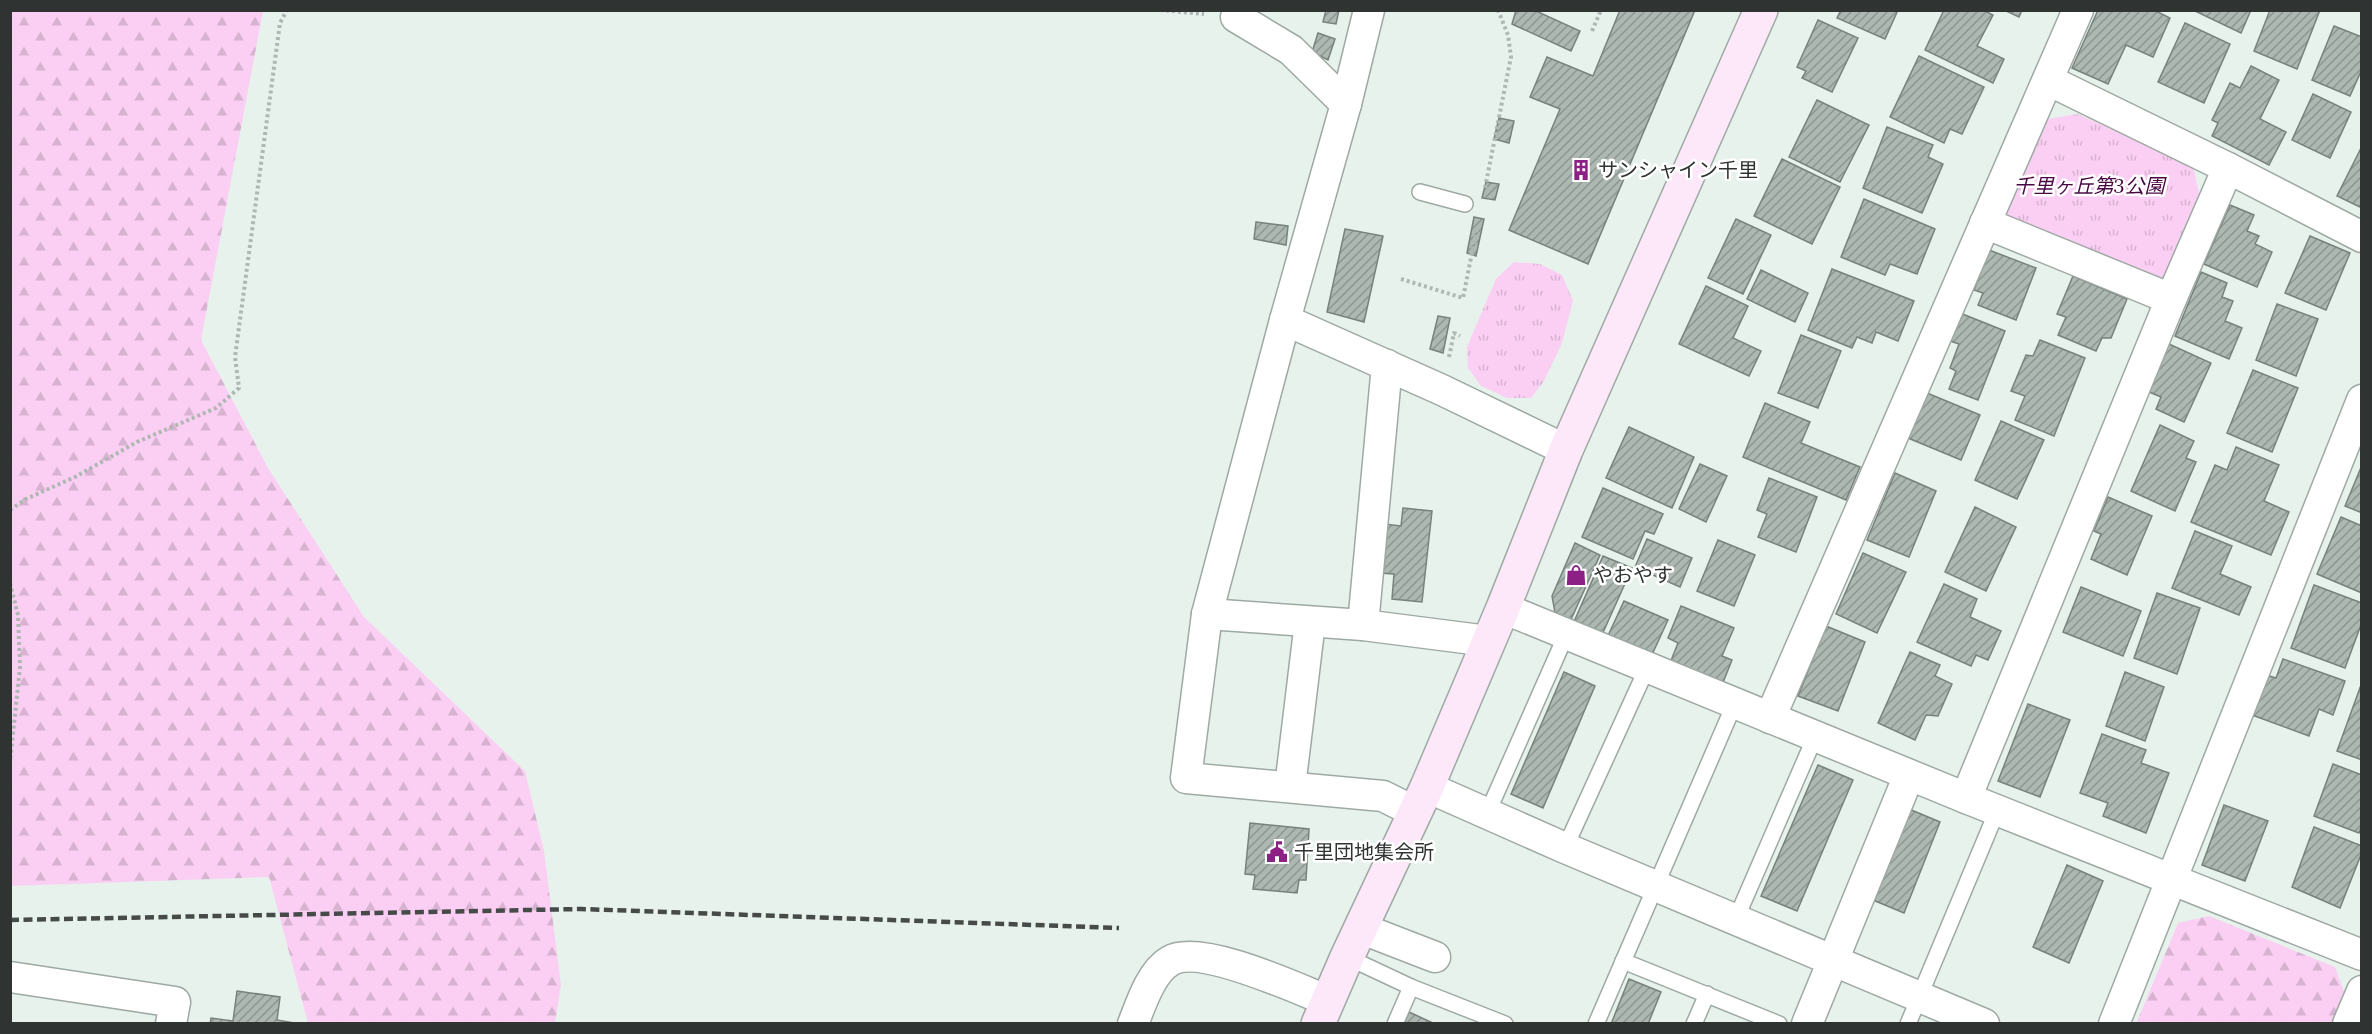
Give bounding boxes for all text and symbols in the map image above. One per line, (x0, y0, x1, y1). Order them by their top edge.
place label: サンシャイン千里 (1598, 157, 1758, 182)
building icon: サンシャイン千里 (1569, 158, 1593, 182)
park label: 千里ヶ丘第3公園 (2014, 173, 2167, 198)
place label: やおやす (1593, 562, 1673, 587)
shop icon: やおやす (1564, 563, 1588, 587)
place label: 千里団地集会所 (1294, 839, 1434, 864)
public building icon: 千里団地集会所 (1265, 840, 1289, 864)

